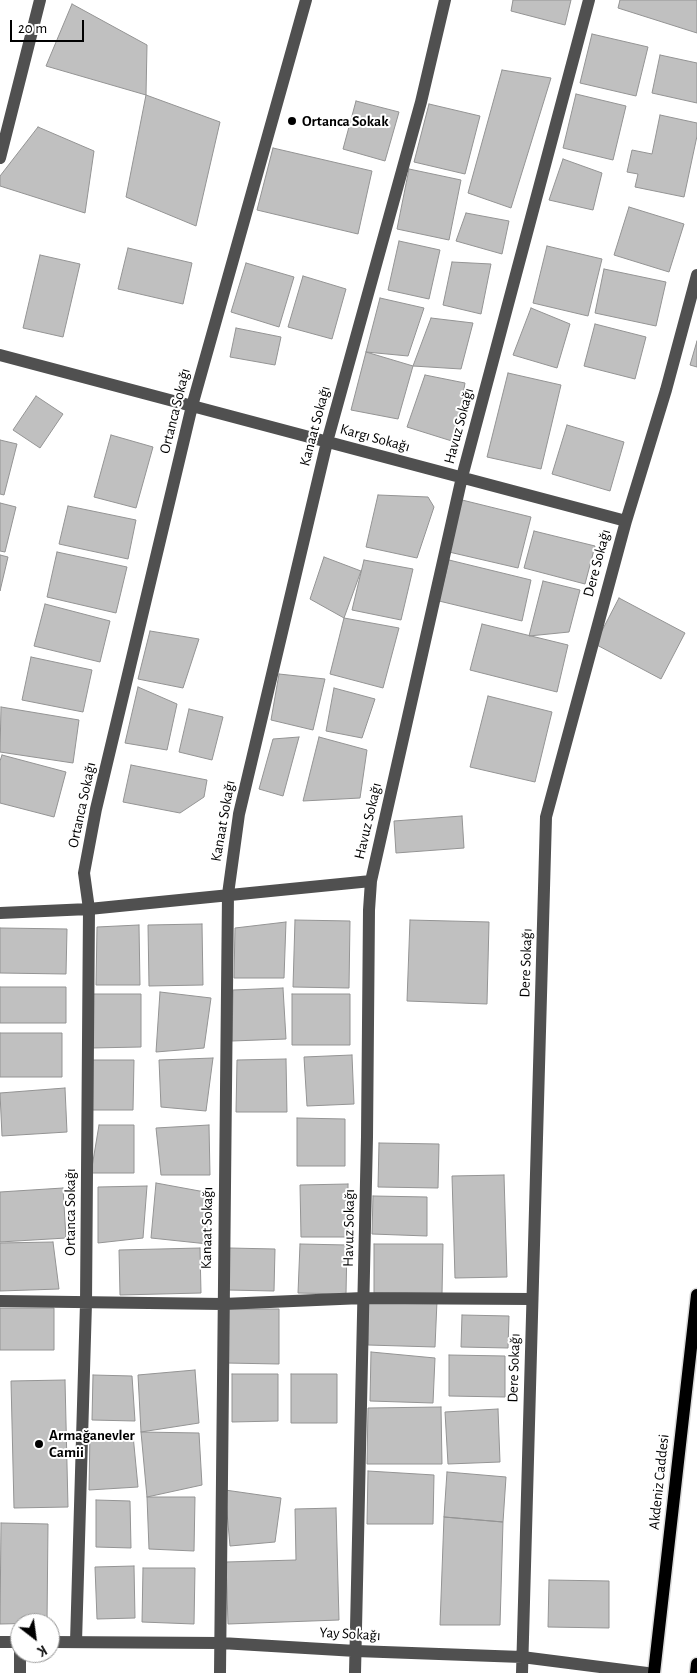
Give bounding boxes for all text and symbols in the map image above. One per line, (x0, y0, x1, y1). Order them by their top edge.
scale bar (12, 10, 86, 42)
text: 20 m (18, 21, 47, 36)
place label: Ortanca Sokak (302, 112, 389, 130)
marker: Ortanca Sokak (286, 115, 298, 127)
street label: Ortanca Sokağı (156, 366, 194, 456)
street label: Kanaat Sokağı (296, 384, 334, 468)
street label: Havuz Sokağı (440, 386, 478, 466)
street label: Kargı Sokağı (338, 420, 412, 456)
street label: Dere Sokağı (579, 527, 615, 599)
street label: Ortanca Sokağı (64, 760, 100, 850)
street label: Kanaat Sokağı (207, 779, 239, 863)
street label: Havuz Sokağı (350, 781, 386, 861)
street label: Dere Sokağı (516, 928, 536, 998)
street label: Ortanca Sokağı (61, 1168, 79, 1256)
street label: Kanaat Sokağı (197, 1187, 217, 1269)
street label: Havuz Sokağı (339, 1189, 359, 1267)
street label: Dere Sokağı (504, 1333, 524, 1403)
place label: Armağanevler Camii (49, 1426, 135, 1461)
street label: Akdeniz Caddesi (645, 1433, 673, 1531)
marker: Armağanevler Camii (33, 1438, 45, 1450)
north arrow (10, 1613, 60, 1663)
street label: Yay Sokağı (319, 1623, 381, 1645)
text: K (35, 1642, 49, 1658)

